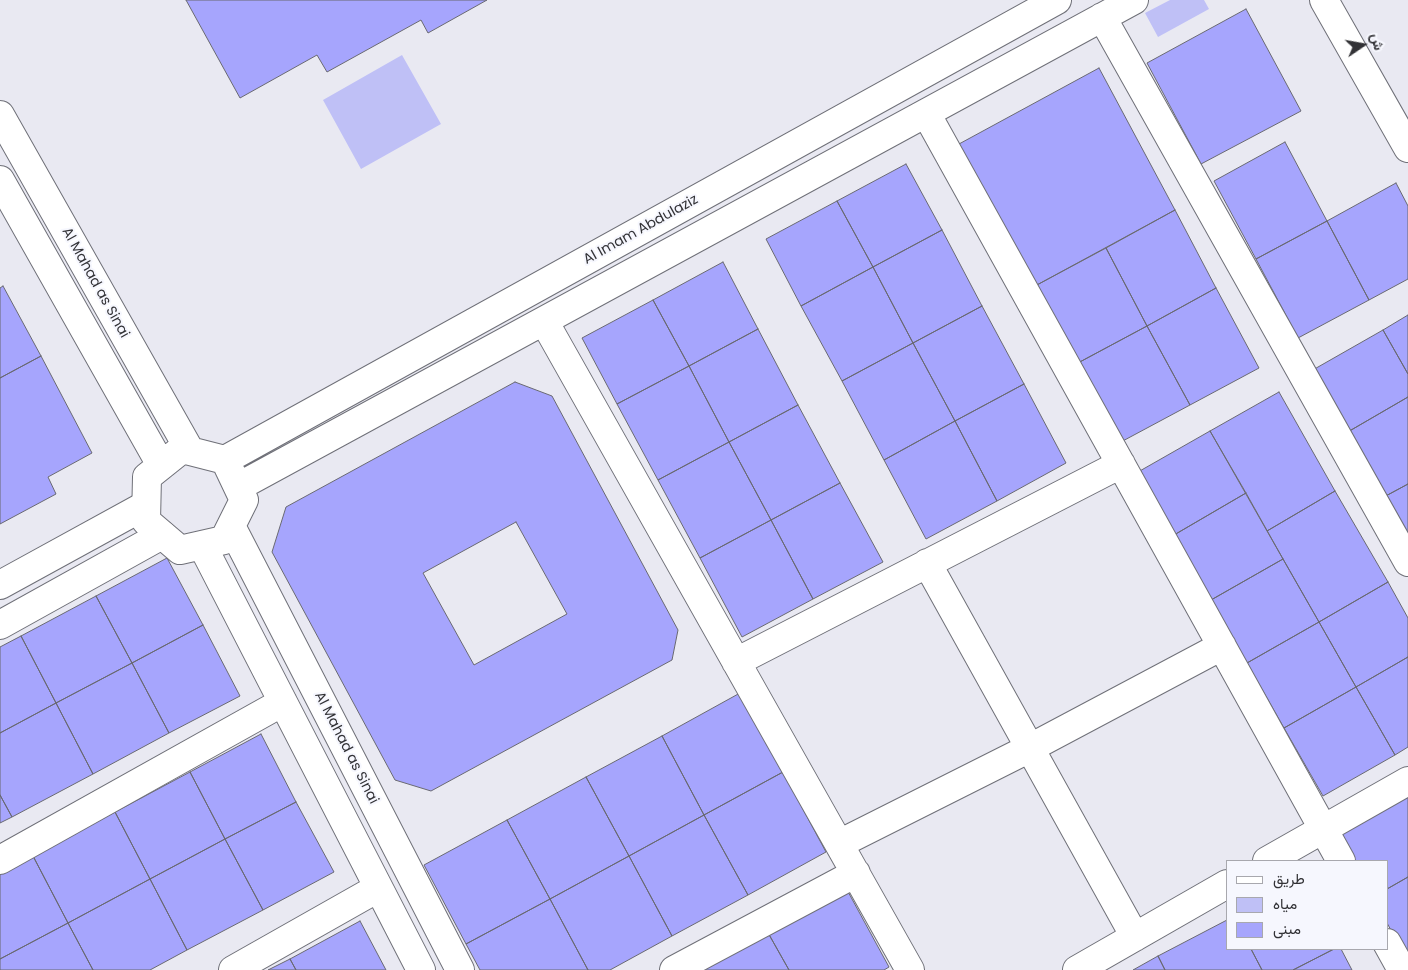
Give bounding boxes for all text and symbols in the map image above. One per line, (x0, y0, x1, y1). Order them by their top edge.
north arrow (1338, 20, 1388, 70)
text: ش (1366, 32, 1389, 52)
street label: Al Imam Abdulaziz (581, 191, 701, 269)
street label: Al Mahad as Sinai (58, 225, 132, 341)
street label: Al Mahad as Sinai (310, 689, 382, 807)
legend (1226, 860, 1388, 950)
text: طريق (1273, 868, 1305, 889)
text: مياه (1273, 893, 1297, 914)
text: مبنى (1273, 918, 1301, 939)

